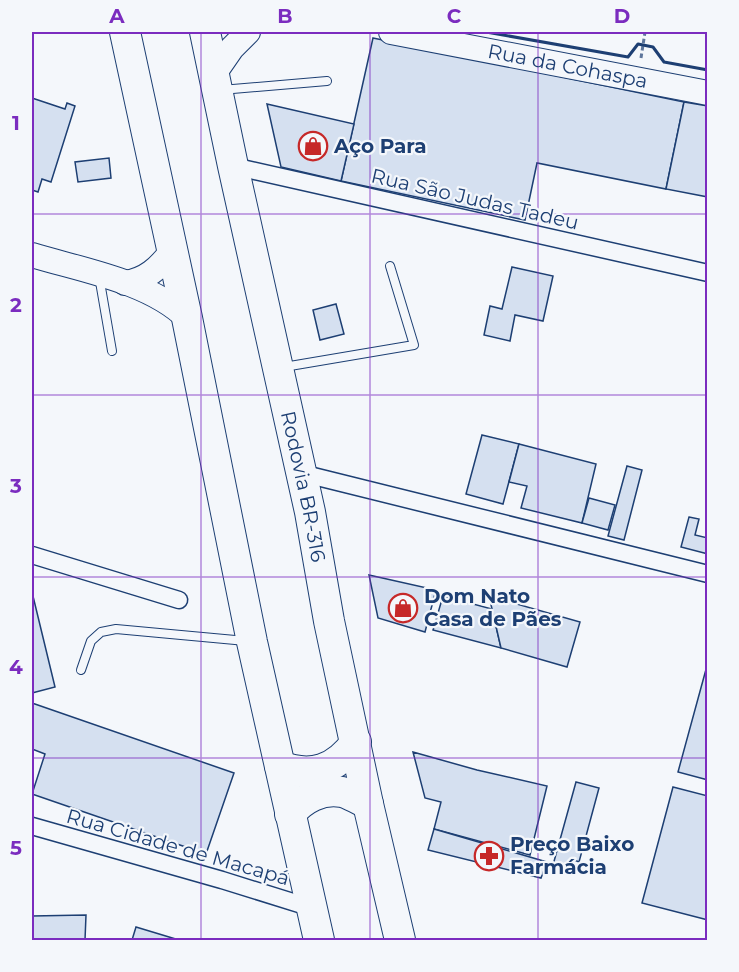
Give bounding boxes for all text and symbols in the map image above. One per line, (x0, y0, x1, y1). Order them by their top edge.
text: A (108, 4, 125, 28)
text: B (277, 4, 293, 28)
text: C (447, 4, 462, 28)
text: D (614, 4, 630, 28)
street label: Rua da Cohaspa (486, 39, 650, 93)
text: 1 (12, 111, 20, 135)
shop icon: Aço Para (297, 130, 329, 162)
place label: Aço Para (333, 134, 427, 158)
street label: Rua São Judas Tadeu (369, 163, 581, 235)
text: 2 (10, 293, 22, 317)
street label: Rodovia BR-316 (276, 409, 330, 564)
text: 3 (9, 474, 22, 498)
place label: Dom Nato Casa de Pães (424, 584, 562, 631)
shop icon: Dom Nato Casa de Pães (387, 592, 419, 624)
text: 4 (9, 655, 23, 679)
street label: Rua Cidade de Macapá (64, 804, 292, 890)
place label: Preço Baixo Farmácia (510, 832, 634, 879)
text: 5 (10, 836, 22, 860)
pharmacy icon: Preço Baixo Farmácia (473, 840, 505, 872)

